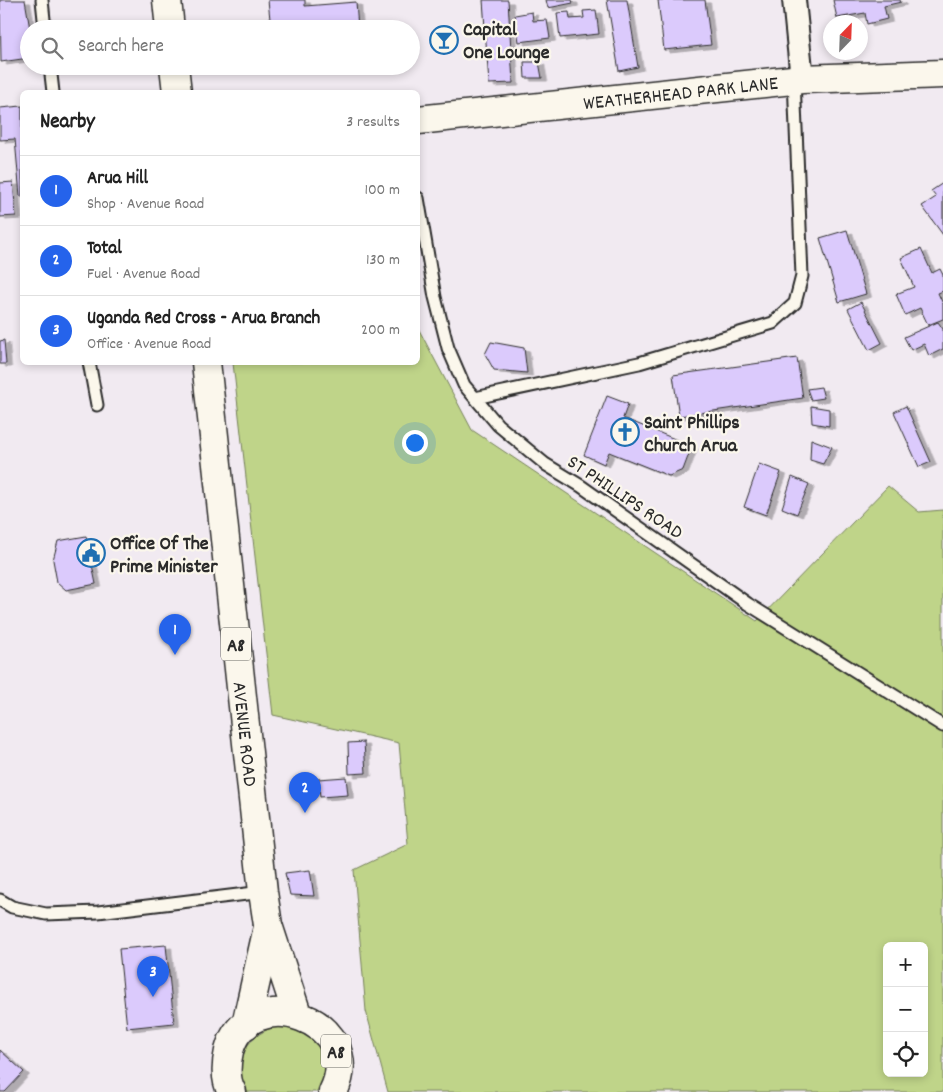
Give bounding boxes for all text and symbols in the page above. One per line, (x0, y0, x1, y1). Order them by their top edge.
north arrow (823, 15, 868, 60)
place label: Capital One Lounge (463, 17, 550, 68)
search box (20, 20, 420, 75)
bar icon: Capital One Lounge (429, 25, 459, 55)
icon: search (38, 34, 66, 62)
text: Search here (78, 34, 164, 61)
street label: WEATHERHEAD PARK LANE (582, 71, 780, 119)
text: Nearby (40, 108, 95, 138)
text: 3 results (346, 111, 400, 134)
text: Arua Hill (87, 166, 148, 193)
text: 1 (54, 179, 58, 202)
text: 100 m (364, 179, 400, 202)
text: Shop · Avenue Road (87, 193, 204, 216)
text: Total (87, 236, 122, 263)
text: 2 (53, 249, 60, 272)
text: 130 m (366, 249, 400, 272)
text: Fuel · Avenue Road (87, 263, 200, 286)
text: Uganda Red Cross - Arua Branch (87, 306, 320, 333)
text: 3 (52, 319, 60, 342)
text: 200 m (361, 319, 400, 342)
text: Office · Avenue Road (87, 333, 211, 356)
place label: Saint Phillips Church Arua (644, 410, 740, 461)
church icon: Saint Phillips Church Arua (610, 417, 640, 447)
your location (402, 430, 428, 456)
street label: ST PHILLIPS ROAD (561, 449, 688, 548)
place label: Office Of The Prime Minister (110, 531, 218, 582)
public building icon: Office Of The Prime Minister (76, 538, 106, 568)
pin: 1 (159, 614, 191, 655)
road number: A8 (221, 628, 251, 661)
street label: AVENUE ROAD (223, 680, 263, 788)
pin: 2 (289, 772, 321, 813)
map controls (883, 942, 928, 1077)
button: + (883, 942, 928, 987)
pin: 3 (137, 956, 169, 997)
button: − (883, 987, 928, 1032)
button: locate (883, 1032, 928, 1077)
road number: A8 (321, 1034, 351, 1068)

